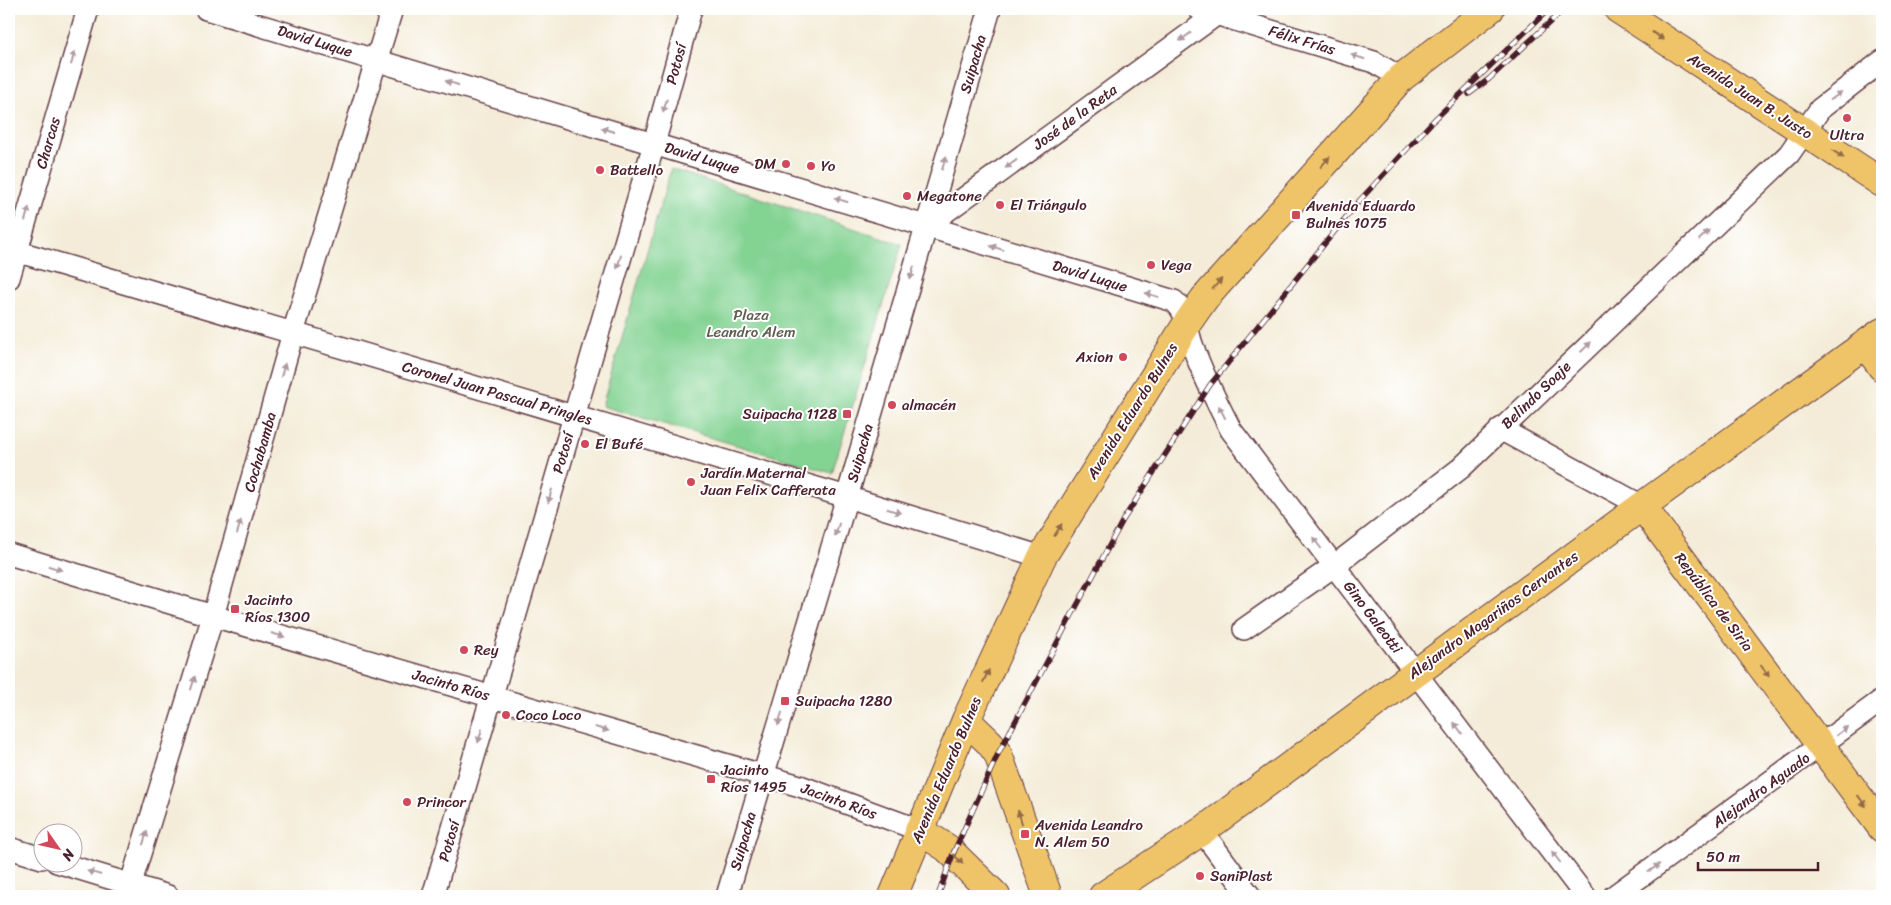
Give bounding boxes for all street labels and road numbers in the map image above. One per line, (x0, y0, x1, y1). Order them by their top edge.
street label: David Luque (274, 17, 356, 65)
street label: Félix Frías (1265, 18, 1339, 63)
street label: Suipacha (952, 31, 994, 96)
street label: Potosí (658, 39, 694, 88)
street label: Avenida Juan B. Justo (1681, 45, 1818, 147)
street label: José de la Reta (1026, 77, 1123, 157)
street label: Charcas (28, 114, 68, 172)
street label: David Luque (661, 134, 743, 182)
street label: David Luque (1049, 252, 1131, 300)
street label: Avenida Eduardo Bulnes (1079, 337, 1185, 485)
street label: Coronel Juan Pascual Pringles (399, 353, 596, 433)
street label: Belindo Soaje (1495, 355, 1577, 435)
street label: Cochabamba (236, 408, 284, 495)
street label: Suipacha (839, 420, 881, 485)
street label: Potosí (545, 427, 582, 477)
street label: Alejandro Magariños Cervantes (1401, 544, 1584, 687)
street label: República de Siria (1668, 547, 1760, 658)
street label: Gino Galeotti (1337, 575, 1410, 660)
street label: Jacinto Ríos (408, 661, 493, 708)
street label: Avenida Eduardo Bulnes (903, 692, 989, 848)
street label: Alejandro Aguado (1706, 745, 1816, 835)
street label: Jacinto Ríos (796, 775, 881, 827)
street label: Suipacha (722, 808, 764, 873)
street label: Potosí (431, 815, 468, 865)

